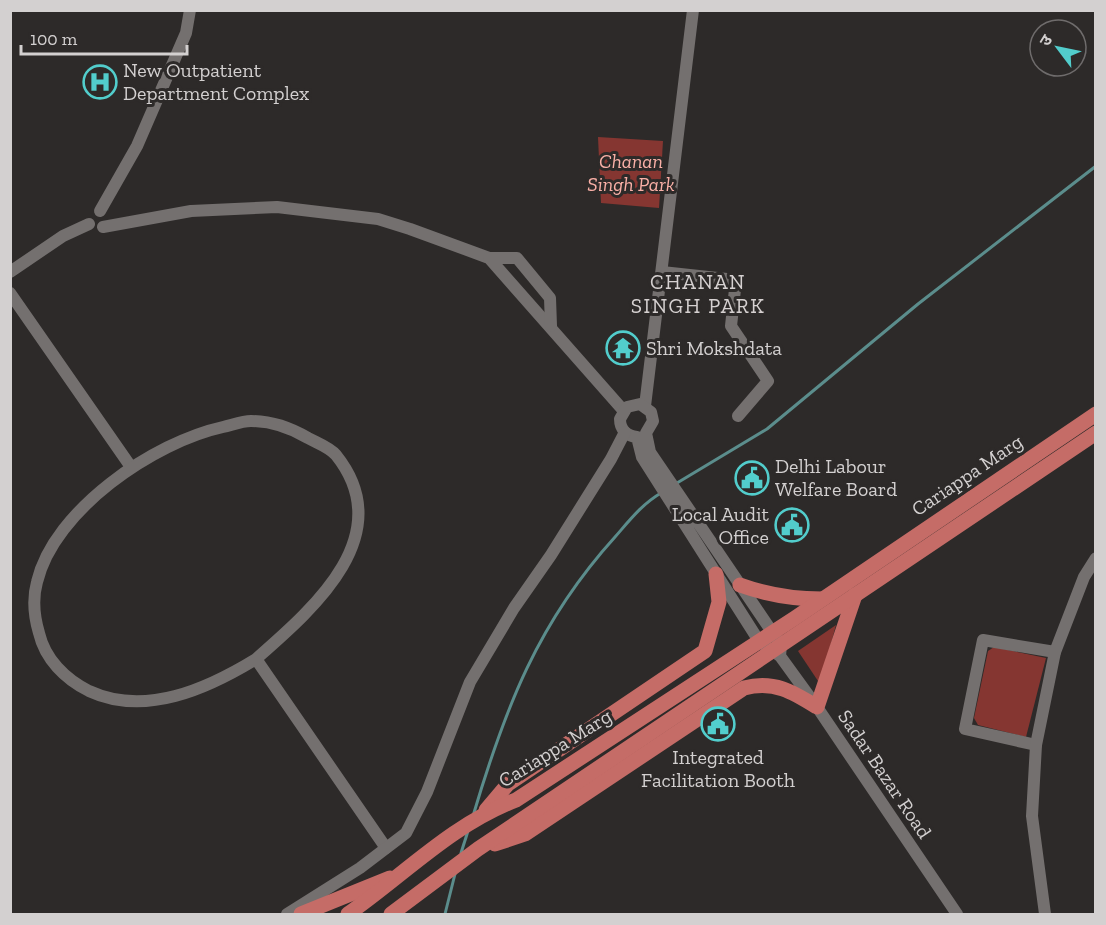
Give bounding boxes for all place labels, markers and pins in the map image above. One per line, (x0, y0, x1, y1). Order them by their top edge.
place label: New Outpatient Department Complex (123, 58, 309, 105)
hospital icon: New Outpatient Department Complex (82, 64, 118, 100)
temple icon: Shri Mokshdata (605, 330, 641, 366)
place label: Shri Mokshdata (646, 336, 782, 360)
place label: Delhi Labour Welfare Board (775, 454, 897, 501)
public building icon: Delhi Labour Welfare Board (734, 460, 770, 496)
place label: Local Audit Office (672, 502, 770, 549)
public building icon: Local Audit Office (774, 507, 810, 543)
public building icon: Integrated Facilitation Booth (700, 706, 736, 742)
place label: Integrated Facilitation Booth (641, 745, 796, 792)

